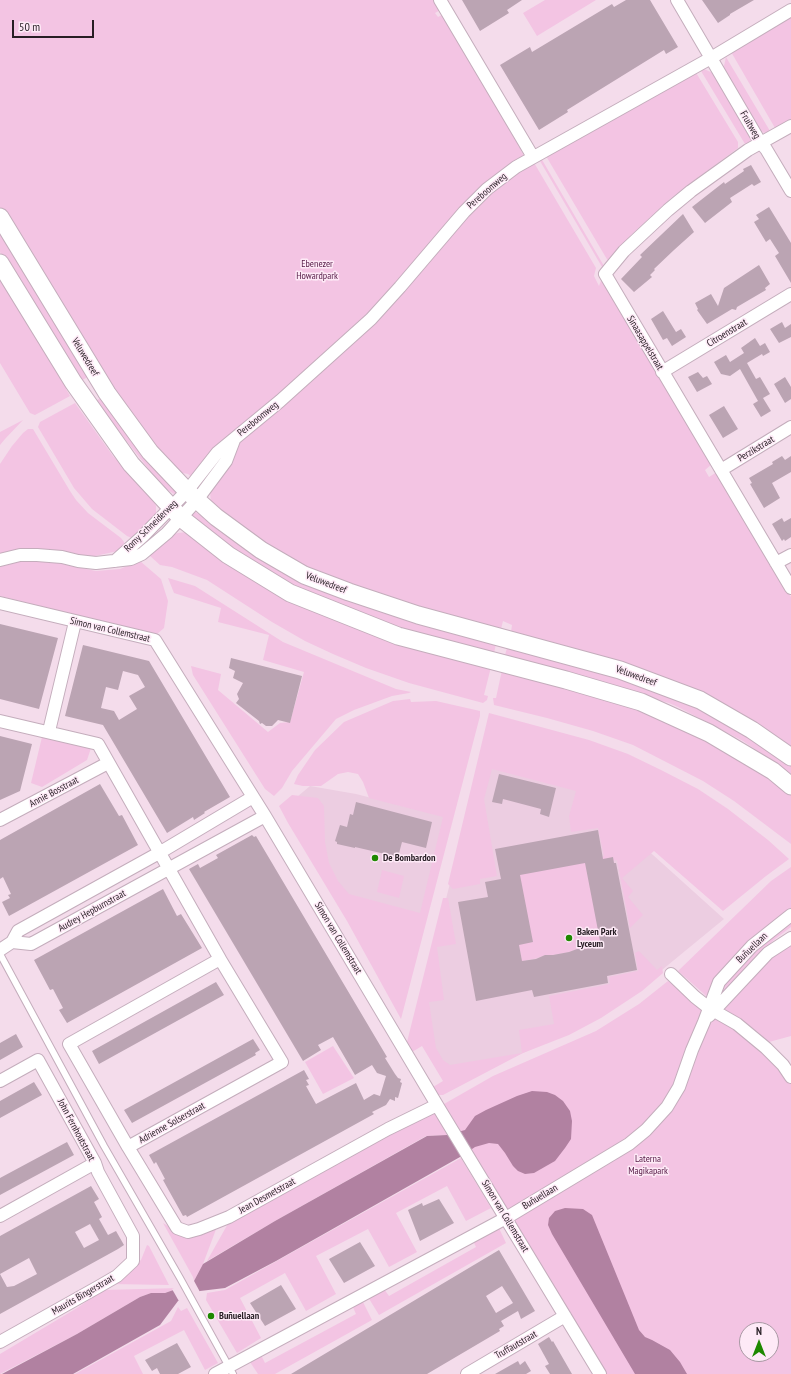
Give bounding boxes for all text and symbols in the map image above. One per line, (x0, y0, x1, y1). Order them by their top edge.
scale bar (14, 12, 96, 38)
text: 50 m (19, 19, 40, 34)
street label: Fruitweg (737, 109, 763, 141)
street label: Pereboomweg (465, 170, 509, 212)
park label: Ebenezer Howardpark (296, 258, 338, 282)
street label: Sinaasappelstraat (624, 314, 666, 372)
street label: Citroenstraat (705, 316, 749, 350)
street label: Veluwedreef (69, 336, 101, 378)
street label: Pereboomweg (235, 399, 281, 439)
street label: Perzikstraat (736, 433, 776, 465)
street label: Romy Schneiderweg (122, 498, 180, 554)
street label: Veluwedreef (304, 570, 348, 596)
street label: Simon van Collemstraat (69, 615, 151, 645)
street label: Veluwedreef (614, 663, 658, 689)
street label: Annie Bosstraat (27, 774, 81, 810)
place label: De Bombardon (383, 852, 436, 864)
marker: De Bombardon (370, 853, 380, 863)
street label: Audrey Hepburnstraat (56, 888, 128, 934)
street label: Simon van Collemstraat (312, 900, 364, 976)
place label: Baken Park Lyceum (577, 926, 617, 950)
street label: Buñuellaan (734, 930, 770, 966)
marker: Baken Park Lyceum (564, 933, 574, 943)
street label: John Fernhoutstraat (55, 1097, 97, 1163)
street label: Adrienne Solserstraat (137, 1100, 207, 1146)
park label: Laterna Magikapark (628, 1153, 668, 1176)
street label: Jean Desmetstraat (237, 1176, 297, 1216)
street label: Simon van Collemstraat (479, 1178, 531, 1254)
street label: Buñuellaan (520, 1182, 560, 1212)
street label: Maurits Bingerstraat (50, 1272, 116, 1318)
place label: Buñuellaan (219, 1310, 259, 1322)
marker: Buñuellaan (206, 1311, 216, 1321)
north arrow (739, 1322, 779, 1362)
text: N (756, 1324, 762, 1338)
street label: Truffautstraat (493, 1328, 539, 1362)

